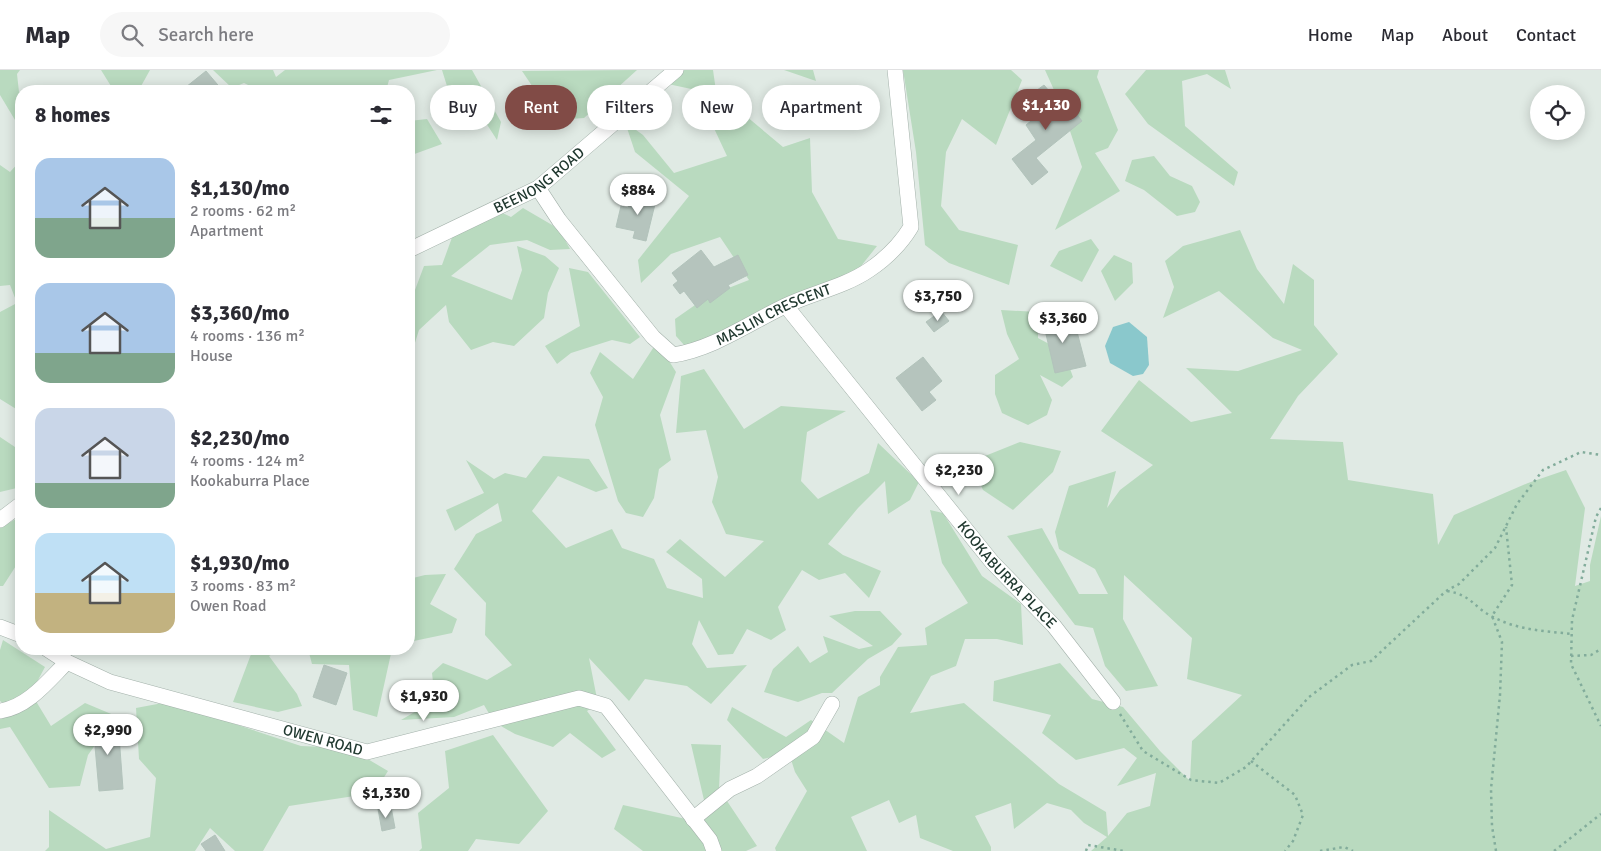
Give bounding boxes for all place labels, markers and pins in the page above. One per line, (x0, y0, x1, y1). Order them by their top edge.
pin: $1,130 (1005, 88, 1087, 131)
pin: $884 (608, 174, 668, 216)
pin: $3,750 (897, 280, 979, 322)
pin: $3,360 (1022, 302, 1104, 344)
pin: $2,230 (918, 454, 1000, 496)
pin: $1,930 (383, 680, 465, 722)
pin: $2,990 (67, 714, 149, 756)
pin: $1,330 (345, 776, 427, 819)

